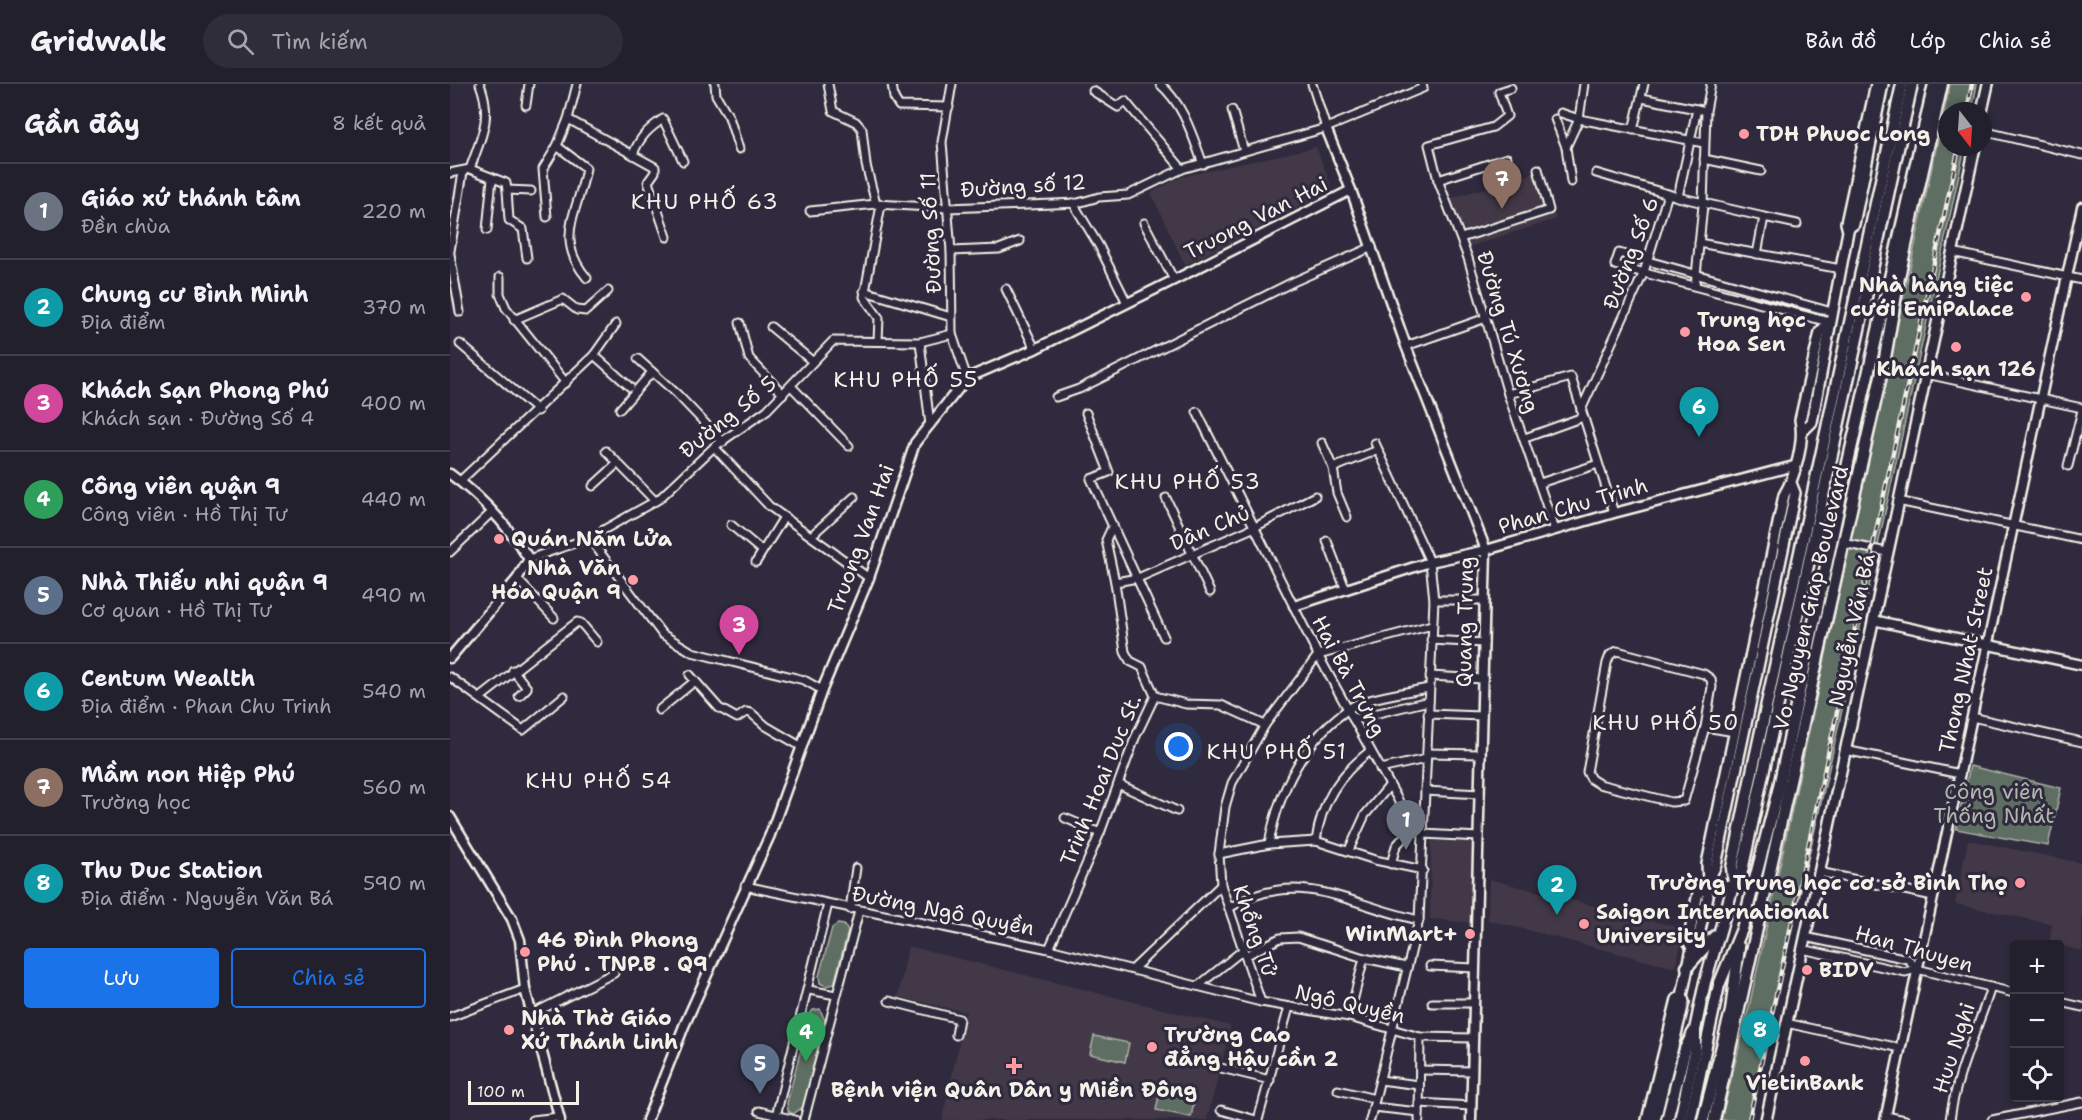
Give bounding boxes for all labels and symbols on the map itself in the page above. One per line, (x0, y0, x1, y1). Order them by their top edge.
north arrow (1938, 102, 1992, 156)
place label: TDH Phuoc Long (1756, 120, 1930, 148)
marker: TDH Phuoc Long (1737, 127, 1751, 141)
pin: 7 (1482, 160, 1522, 209)
street label: Đường số 12 (959, 168, 1087, 204)
street label: Truong Van Hai (1180, 170, 1332, 266)
street label: Đường Số 11 (914, 172, 948, 294)
district label: KHU PHỐ 63 (631, 185, 779, 216)
street label: Đường Số 6 (1597, 192, 1665, 314)
street label: Đường Tú Xương (1470, 248, 1546, 416)
place label: Nhà hàng tiệc cưới EmiPalace (1850, 271, 2014, 323)
marker: Nhà hàng tiệc cưới EmiPalace (2019, 290, 2033, 304)
place label: Trung học Hoa Sen (1697, 306, 1806, 358)
marker: Trung học Hoa Sen (1678, 325, 1692, 339)
marker: Khách sạn 126 (1949, 340, 1963, 354)
place label: Khách sạn 126 (1876, 355, 2036, 383)
district label: KHU PHỐ 55 (833, 363, 979, 394)
street label: Đường Số 5 (674, 369, 782, 465)
pin: 6 (1680, 388, 1718, 437)
street label: Truong Van Hai (821, 460, 901, 618)
street label: Vo Nguyen Giap Boulevard (1767, 463, 1855, 733)
district label: KHU PHỐ 53 (1115, 465, 1261, 496)
street label: Phan Chu Trinh (1495, 471, 1651, 541)
street label: Dân Chủ (1166, 499, 1254, 557)
place label: Quán Năm Lửa (511, 525, 673, 553)
marker: Quán Năm Lửa (492, 532, 506, 546)
street label: Nguyễn Văn Bá (1822, 551, 1882, 709)
place label: Nhà Văn Hóa Quận 9 (491, 554, 621, 606)
street label: Quang Trung (1450, 556, 1480, 688)
street label: Thong Nhat Street (1933, 564, 1999, 756)
marker: Nhà Văn Hóa Quận 9 (626, 573, 640, 587)
pin: 3 (720, 606, 758, 655)
street label: Hai Bà Trưng (1305, 611, 1393, 741)
street label: Trinh Hoai Duc St. (1054, 690, 1148, 870)
district label: KHU PHỐ 50 (1592, 706, 1740, 737)
your location (1164, 732, 1193, 761)
district label: KHU PHỐ 51 (1207, 735, 1347, 766)
district label: KHU PHỐ 54 (525, 764, 673, 795)
park label: Công viên Thống Nhất (1933, 778, 2055, 830)
pin: 1 (1386, 800, 1426, 850)
pin: 2 (1538, 866, 1576, 915)
place label: Trường Trung học cơ sở Bình Thọ (1647, 869, 2008, 897)
marker: Trường Trung học cơ sở Bình Thọ (2013, 876, 2027, 890)
street label: Đường Ngô Quyền (849, 880, 1037, 942)
street label: Khổng Tử (1226, 881, 1284, 981)
place label: Saigon International University (1596, 898, 1829, 950)
marker: Saigon International University (1577, 917, 1591, 931)
street label: Han Thuyen (1852, 919, 1976, 979)
place label: WinMart+ (1345, 920, 1458, 948)
place label: 46 Đình Phong Phú . TNP.B . Q9 (537, 926, 708, 978)
marker: WinMart+ (1463, 927, 1477, 941)
marker: 46 Đình Phong Phú . TNP.B . Q9 (518, 945, 532, 959)
place label: BIDV (1819, 956, 1874, 984)
marker: BIDV (1800, 963, 1814, 977)
street label: Ngô Quyền (1292, 978, 1408, 1030)
street label: Huu Nghi (1926, 999, 1982, 1097)
place label: Nhà Thờ Giáo Xứ Thánh Linh (521, 1004, 678, 1056)
pin: 8 (1740, 1010, 1780, 1060)
pin: 4 (786, 1012, 826, 1062)
place label: Trường Cao đẳng Hậu cần 2 (1164, 1021, 1339, 1073)
marker: Nhà Thờ Giáo Xứ Thánh Linh (502, 1023, 516, 1037)
marker: Trường Cao đẳng Hậu cần 2 (1145, 1040, 1159, 1054)
pin: 5 (740, 1044, 780, 1094)
marker: VietinBank (1798, 1054, 1812, 1068)
marker: Bệnh viện Quân Dân y Miền Đông (1005, 1057, 1023, 1075)
place label: VietinBank (1746, 1069, 1864, 1097)
place label: Bệnh viện Quân Dân y Miền Đông (831, 1076, 1197, 1104)
scale bar (468, 1078, 579, 1106)

